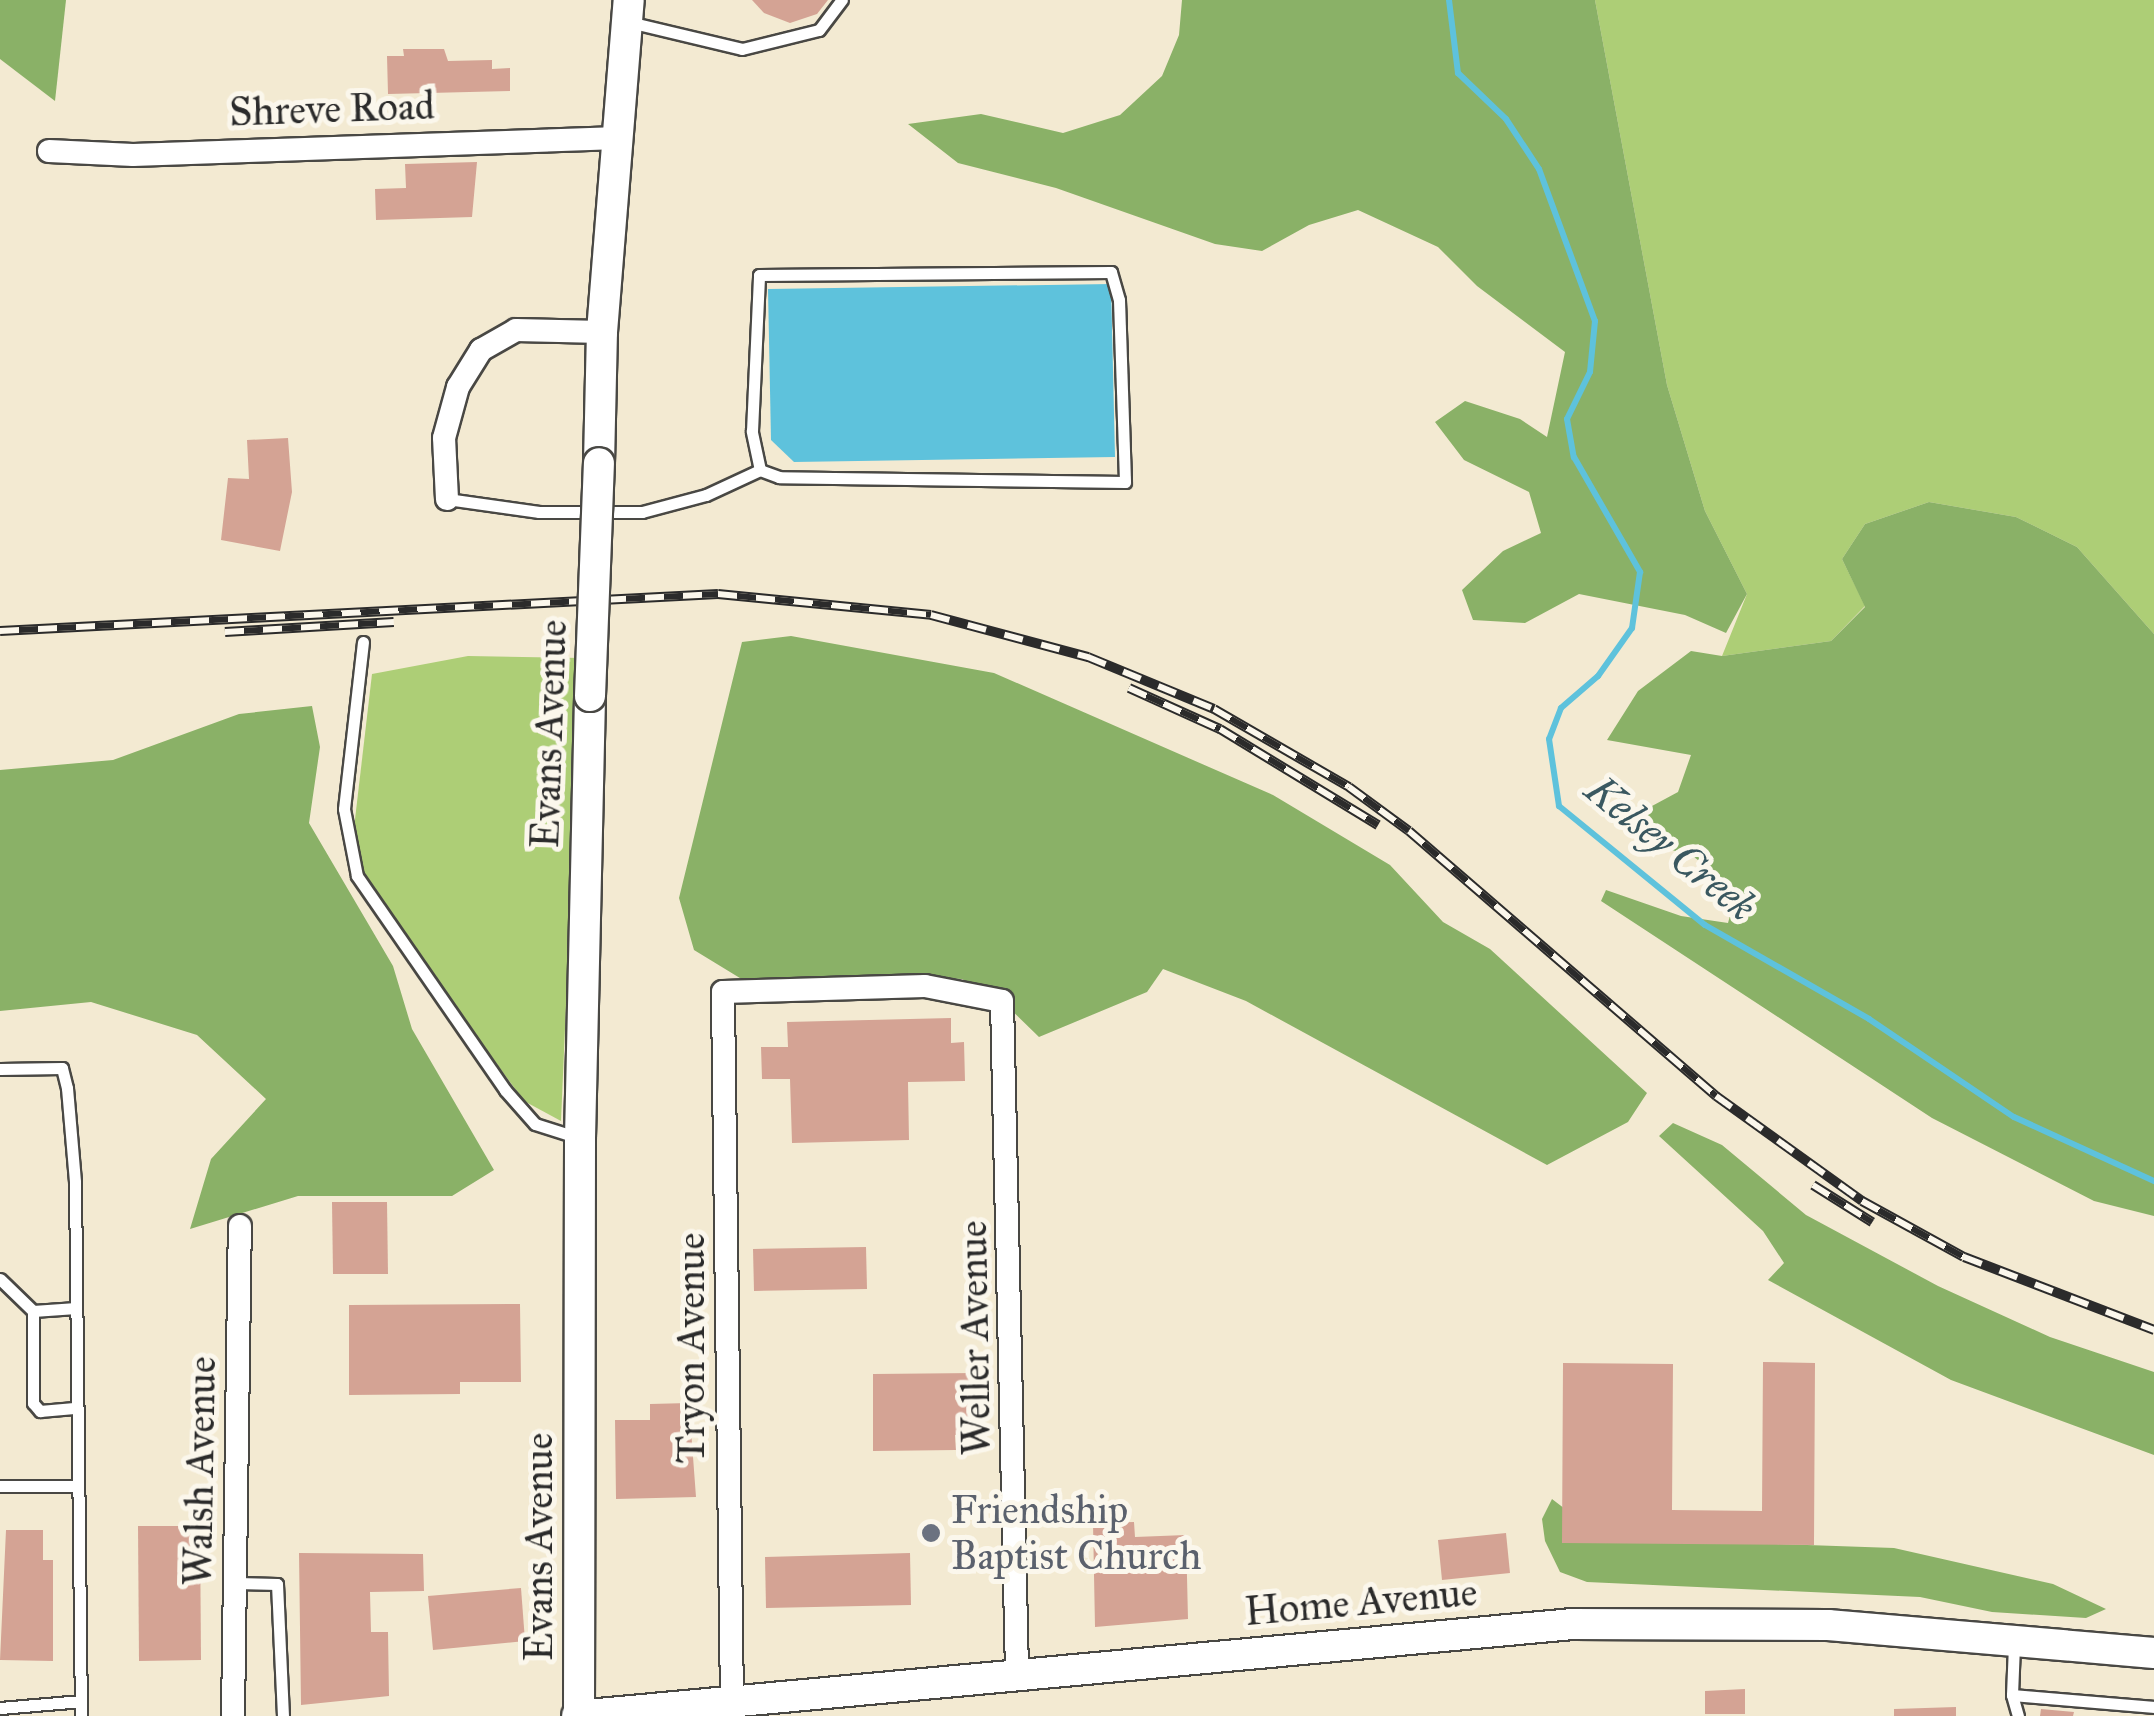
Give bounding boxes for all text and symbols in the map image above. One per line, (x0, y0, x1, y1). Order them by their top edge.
street label: Shreve Road (228, 81, 436, 137)
street label: Evans Avenue (521, 619, 577, 849)
water label: Kelsey Creek (1576, 764, 1766, 932)
street label: Weller Avenue (949, 1220, 1001, 1456)
street label: Tryon Avenue (667, 1233, 715, 1463)
street label: Walsh Avenue (174, 1356, 226, 1586)
street label: Evans Avenue (515, 1433, 563, 1661)
place label: Friendship Baptist Church (951, 1486, 1201, 1580)
marker: Friendship Baptist Church (920, 1522, 942, 1544)
street label: Home Avenue (1243, 1568, 1479, 1636)

